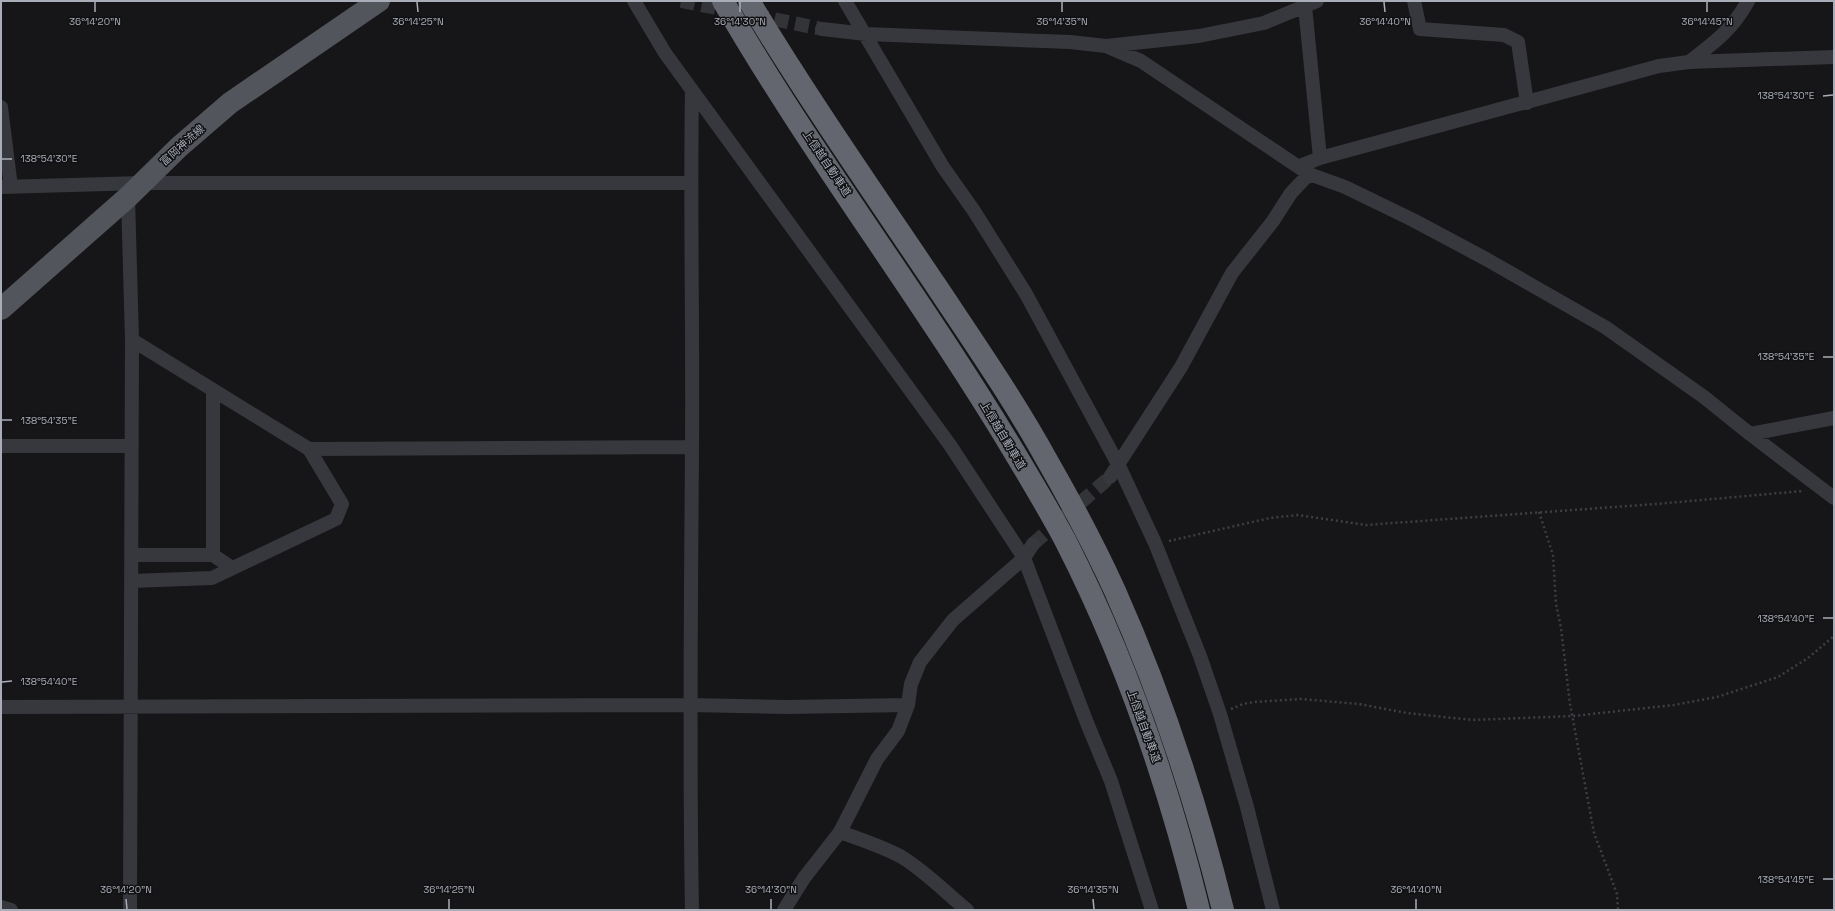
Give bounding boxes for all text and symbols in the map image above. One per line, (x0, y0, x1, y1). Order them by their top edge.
text: 36°14'20"N (69, 15, 121, 28)
text: 36°14'25"N (392, 15, 444, 28)
text: 36°14'30"N (714, 15, 766, 28)
text: 36°14'35"N (1036, 15, 1088, 28)
text: 36°14'40"N (1359, 15, 1411, 28)
text: 36°14'45"N (1681, 15, 1733, 28)
text: 138°54'30"E (1758, 89, 1815, 102)
street label: 富岡神流線 (157, 121, 207, 169)
street label: 上信越自動車道 (800, 127, 854, 199)
text: 138°54'30"E (21, 152, 78, 165)
text: 138°54'35"E (1758, 350, 1815, 363)
street label: 上信越自動車道 (977, 398, 1029, 472)
text: 138°54'35"E (21, 414, 78, 427)
text: 138°54'40"E (1758, 612, 1815, 625)
text: 138°54'40"E (21, 675, 78, 688)
street label: 上信越自動車道 (1124, 687, 1164, 765)
text: 138°54'45"E (1758, 873, 1815, 886)
text: 36°14'20"N (100, 883, 152, 896)
text: 36°14'25"N (423, 883, 475, 896)
text: 36°14'30"N (745, 883, 797, 896)
text: 36°14'35"N (1067, 883, 1119, 896)
text: 36°14'40"N (1390, 883, 1442, 896)

